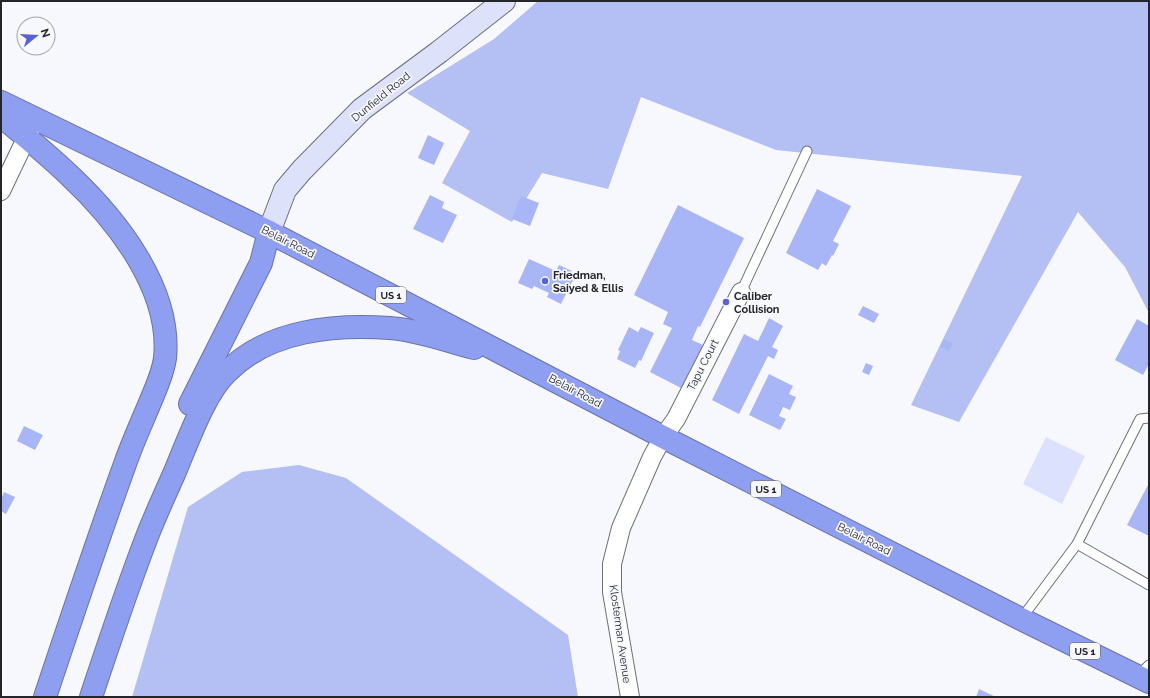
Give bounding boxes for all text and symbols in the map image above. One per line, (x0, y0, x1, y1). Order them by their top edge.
north arrow (16, 16, 56, 56)
text: N (38, 27, 53, 39)
street label: Dunfield Road (349, 69, 413, 125)
street label: Belair Road (259, 223, 317, 261)
place label: Friedman, Saiyed & Ellis (553, 269, 624, 295)
marker: Friedman, Saiyed & Ellis (540, 276, 550, 286)
road number: US 1 (376, 287, 406, 303)
place label: Caliber Collision (734, 290, 780, 316)
marker: Caliber Collision (721, 297, 731, 307)
street label: Tapu Court (685, 337, 722, 393)
street label: Belair Road (546, 372, 604, 410)
road number: US 1 (751, 481, 781, 497)
street label: Belair Road (835, 520, 893, 558)
street label: Klosterman Avenue (607, 584, 633, 685)
road number: US 1 (1070, 643, 1100, 659)

